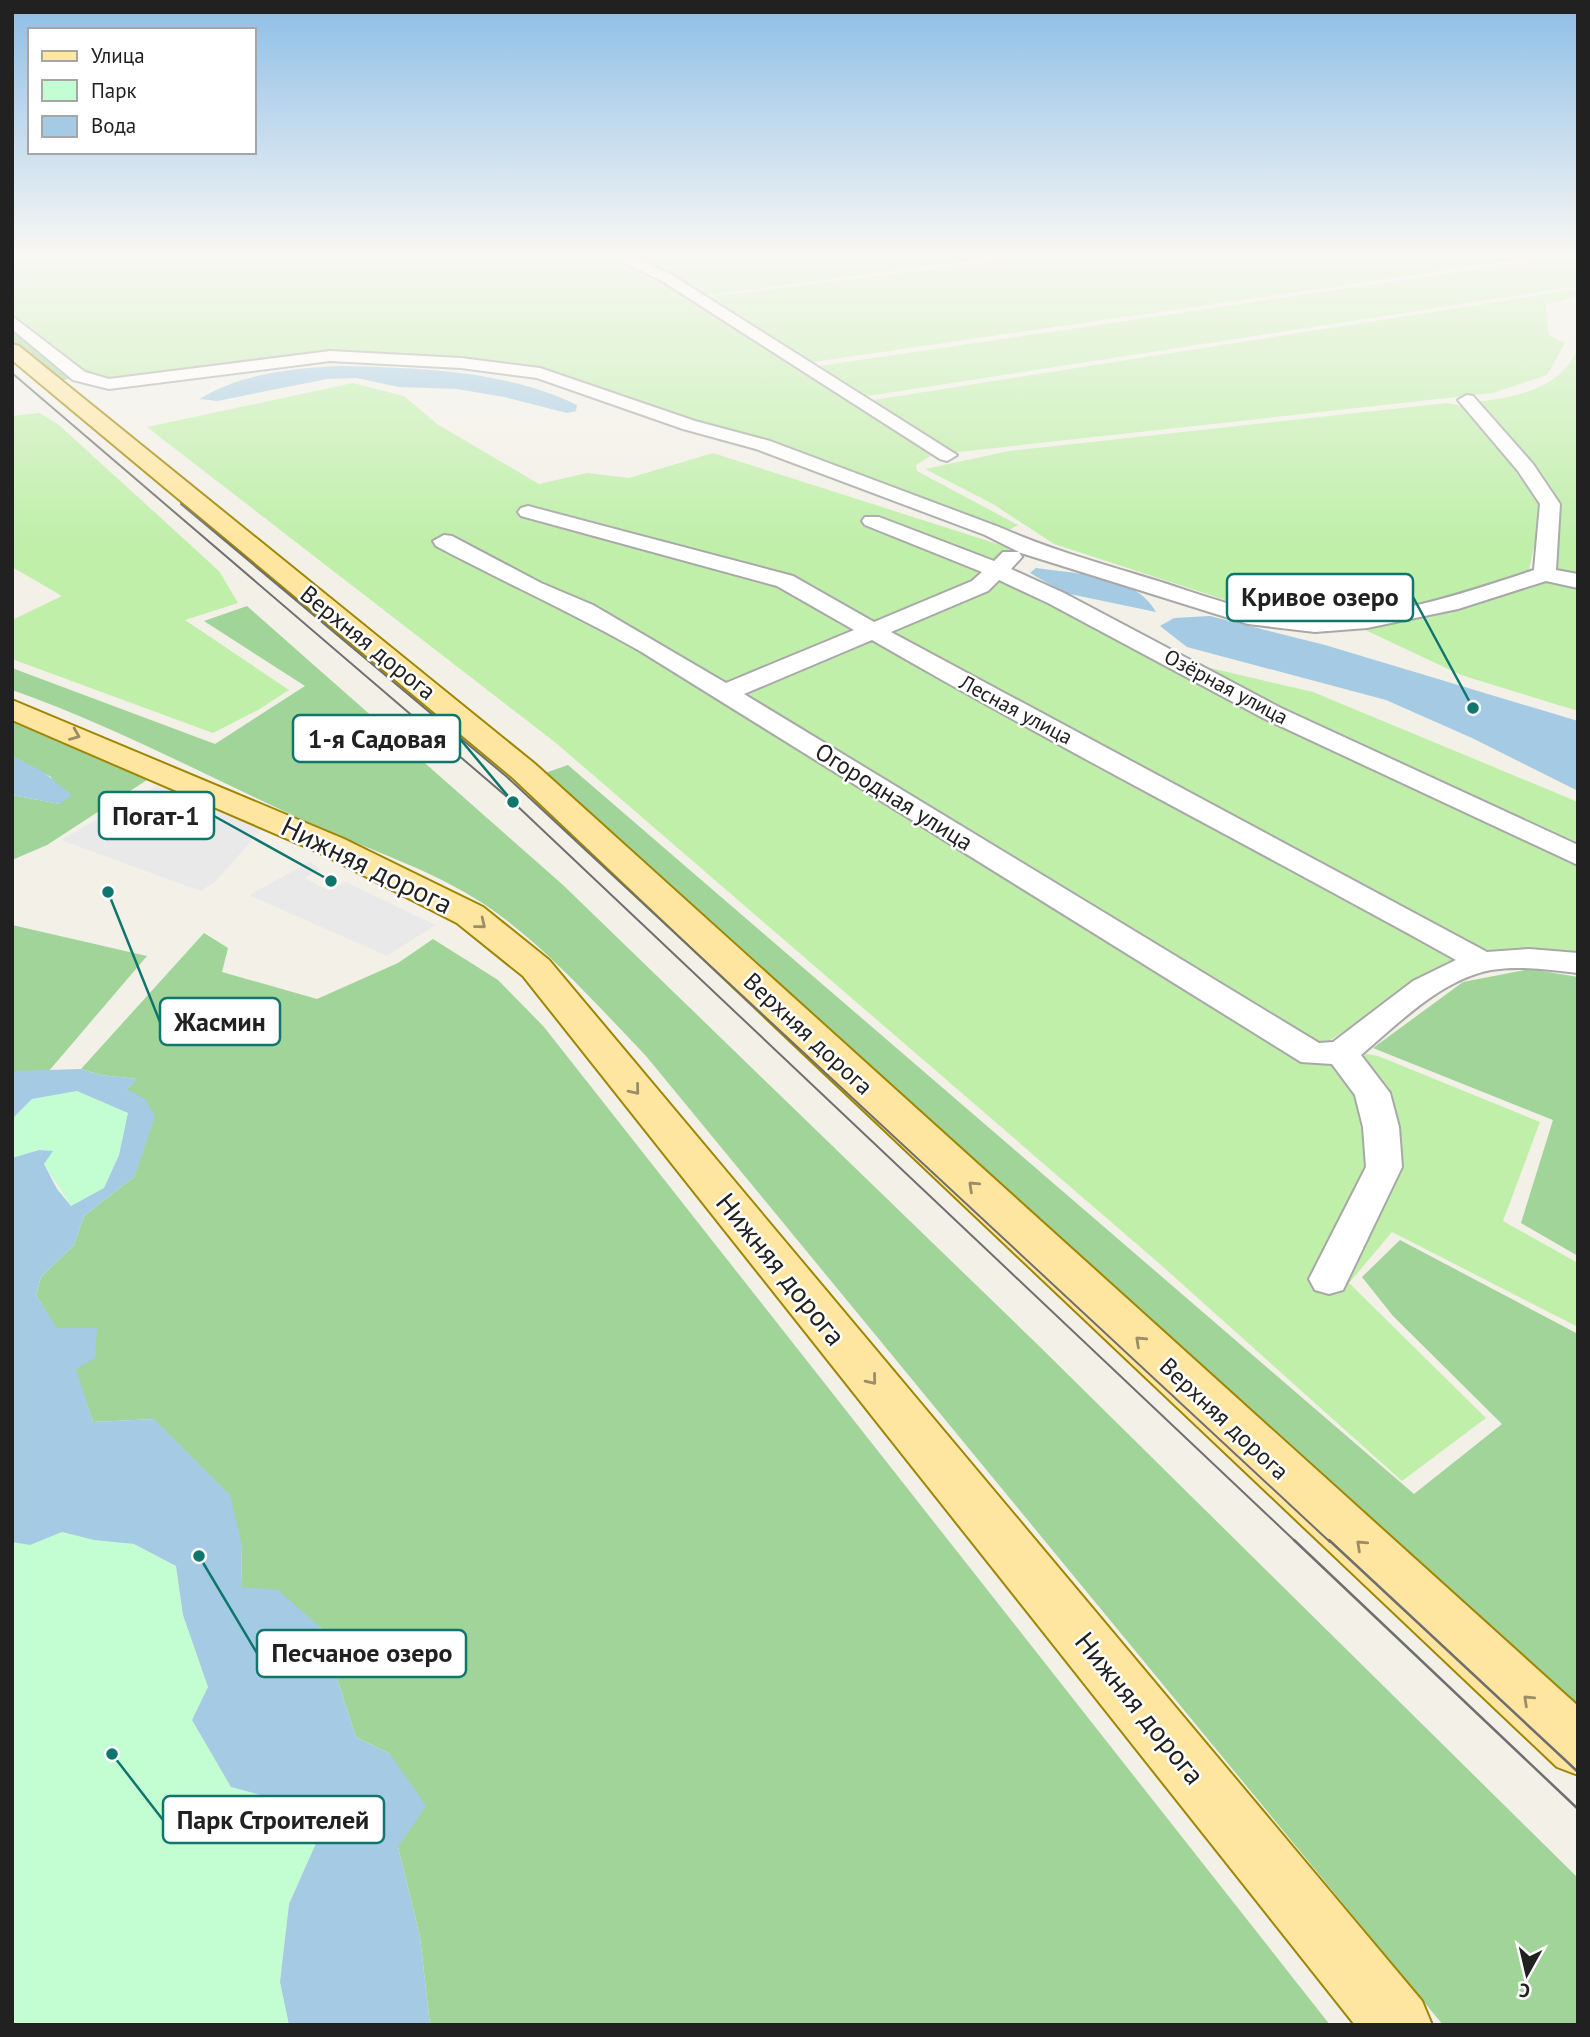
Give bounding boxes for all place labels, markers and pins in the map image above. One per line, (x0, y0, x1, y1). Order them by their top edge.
callout: Кривое озеро (1227, 574, 1413, 621)
callout: 1-я Садовая (293, 715, 460, 762)
callout: Погат-1 (99, 792, 214, 839)
callout: Жасмин (160, 998, 280, 1045)
callout: Песчаное озеро (257, 1630, 466, 1677)
callout: Парк Строителей (163, 1796, 384, 1843)

